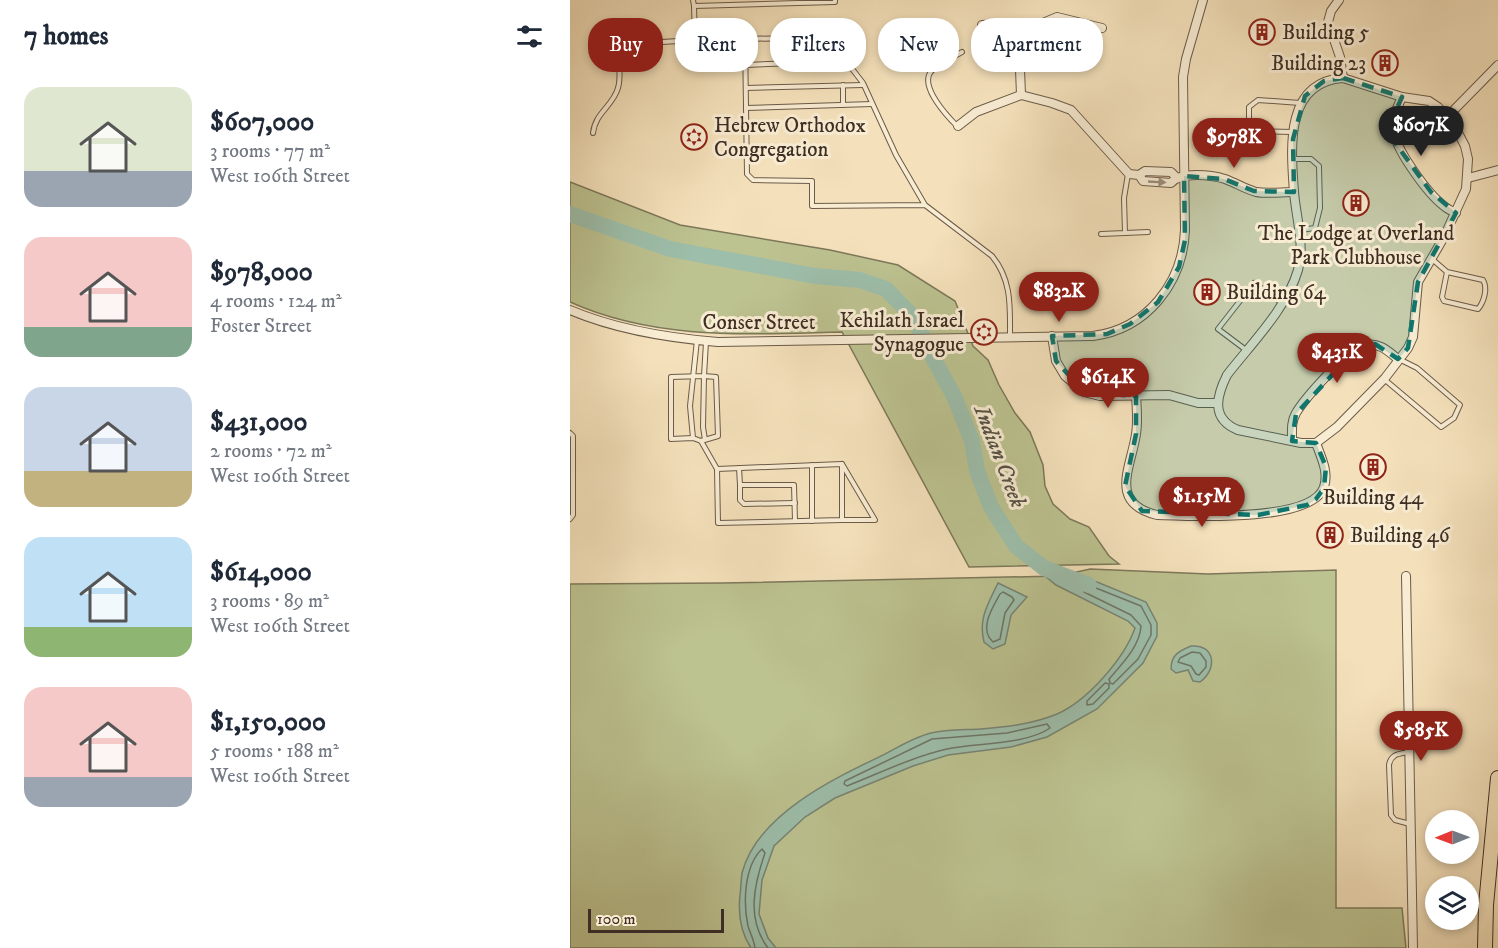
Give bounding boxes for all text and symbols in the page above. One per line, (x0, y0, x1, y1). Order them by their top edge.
building icon: Building 5 (1247, 17, 1277, 47)
chip: Buy (588, 18, 663, 72)
chip: Rent (675, 18, 758, 72)
chip: Filters (770, 18, 866, 72)
chip: New (878, 18, 959, 72)
chip: Apartment (971, 18, 1103, 72)
text: 7 homes (24, 20, 108, 53)
icon: filters (513, 20, 546, 53)
place label: Building 5 (1282, 20, 1369, 46)
building icon: Building 23 (1370, 48, 1400, 78)
place label: Building 23 (1271, 51, 1366, 77)
text: $607,000 (210, 106, 314, 139)
pin: $607K (1379, 106, 1463, 157)
icon: home (72, 111, 144, 183)
place label: Hebrew Orthodox Congregation (714, 113, 866, 163)
text: $607K (1393, 113, 1449, 138)
pin: $978K (1192, 118, 1276, 169)
synagogue icon: Hebrew Orthodox Congregation (679, 122, 709, 152)
text: $978K (1206, 125, 1262, 150)
text: 3 rooms · 77 m² (210, 139, 330, 164)
text: West 106th Street (210, 164, 350, 189)
one-way arrow (1147, 177, 1166, 186)
building icon: The Lodge at Overland Park Clubhouse (1341, 188, 1371, 218)
place label: The Lodge at Overland Park Clubhouse (1258, 221, 1455, 271)
text: $978,000 (210, 256, 313, 289)
icon: home (72, 261, 144, 333)
pin: $832K (1017, 272, 1101, 323)
building icon: Building 64 (1192, 277, 1222, 307)
text: $832K (1033, 279, 1085, 304)
place label: Building 64 (1226, 280, 1327, 306)
text: 4 rooms · 124 m² (210, 289, 342, 314)
place label: Kehilath Israel Synagogue (839, 308, 965, 358)
street label: Conser Street (703, 310, 816, 336)
text: Foster Street (210, 314, 312, 339)
synagogue icon: Kehilath Israel Synagogue (969, 317, 999, 347)
pin: $431K (1295, 333, 1379, 384)
text: $431K (1311, 340, 1363, 365)
pin: $614K (1066, 358, 1150, 409)
text: $614K (1081, 365, 1135, 390)
water label: Indian Creek (967, 400, 1032, 512)
text: $431,000 (210, 406, 307, 439)
icon: home (72, 411, 144, 483)
text: 2 rooms · 72 m² (210, 439, 332, 464)
building icon: Building 44 (1358, 452, 1388, 482)
text: West 106th Street (210, 464, 350, 489)
pin: $1.15M (1153, 477, 1251, 528)
text: $1.15M (1173, 484, 1231, 509)
place label: Building 44 (1323, 485, 1424, 511)
building icon: Building 46 (1315, 520, 1345, 550)
place label: Building 46 (1350, 523, 1451, 549)
text: $614,000 (210, 556, 312, 589)
icon: home (72, 561, 144, 633)
text: 3 rooms · 89 m² (210, 589, 329, 614)
text: West 106th Street (210, 614, 350, 639)
text: $1,150,000 (210, 706, 326, 739)
icon: home (72, 711, 144, 783)
pin: $585K (1379, 711, 1463, 762)
text: $585K (1394, 718, 1448, 743)
text: 5 rooms · 188 m² (210, 739, 339, 764)
text: West 106th Street (210, 764, 350, 789)
north arrow (1425, 810, 1479, 864)
map controls (1425, 810, 1479, 930)
button: layers (1425, 876, 1479, 930)
scale bar (588, 906, 724, 934)
text: 100 m (597, 909, 636, 929)

